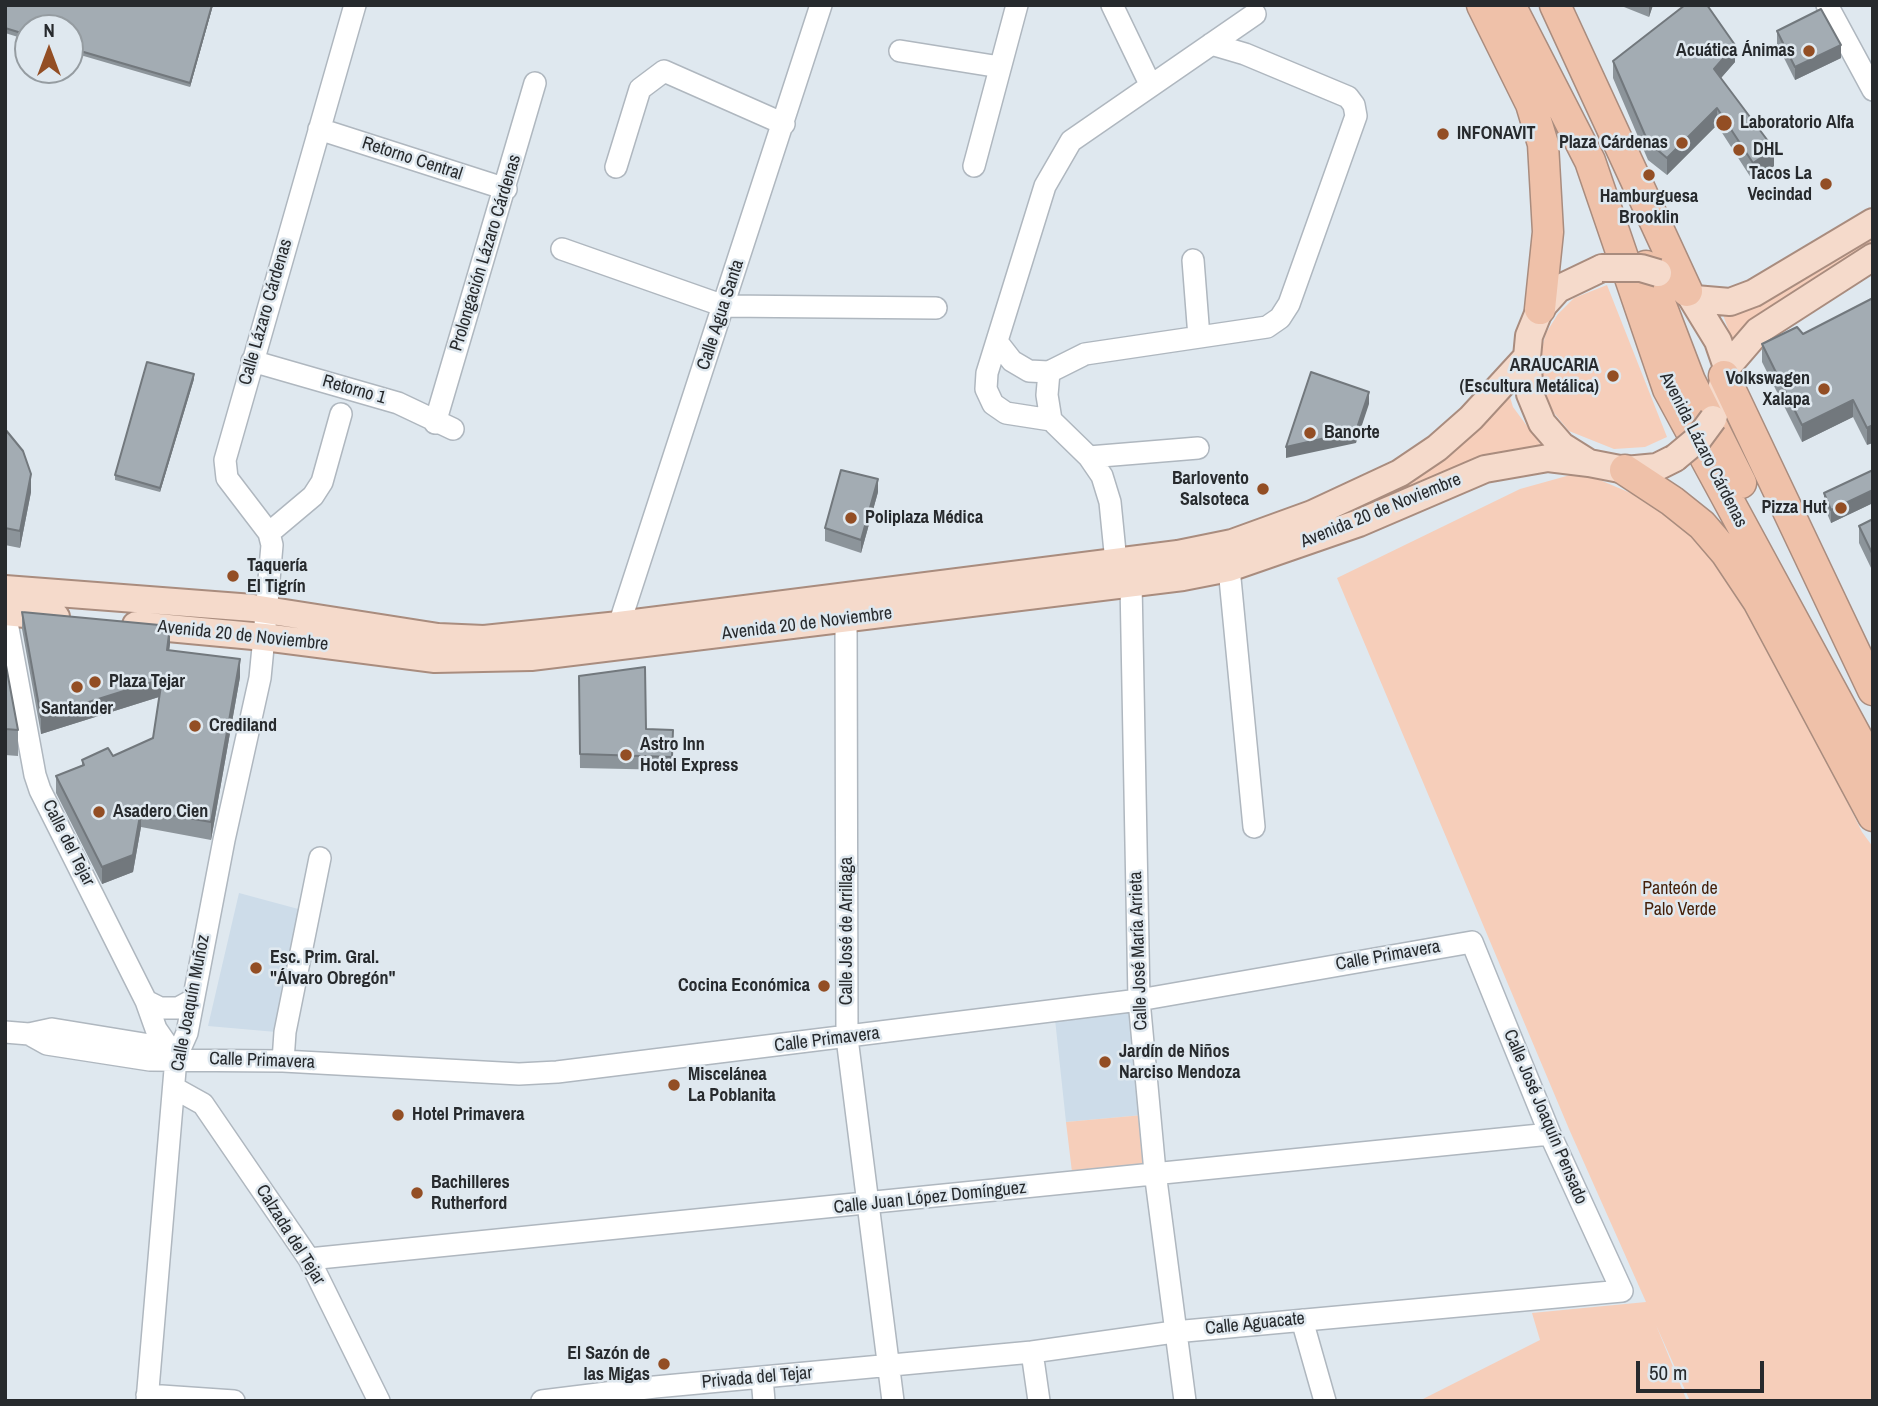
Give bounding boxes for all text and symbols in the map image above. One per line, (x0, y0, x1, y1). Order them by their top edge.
north arrow (14, 14, 84, 84)
text: N (43, 17, 55, 43)
place label: Acuática Ánimas (1676, 40, 1795, 62)
marker: Acuática Ánimas (1801, 43, 1817, 59)
place label: Laboratorio Alfa (1740, 112, 1854, 134)
marker: Laboratorio Alfa (1714, 113, 1734, 133)
place label: INFONAVIT (1457, 123, 1535, 145)
marker: INFONAVIT (1435, 126, 1451, 142)
place label: Plaza Cárdenas (1559, 132, 1668, 154)
street label: Retorno Central (359, 133, 465, 185)
marker: Plaza Cárdenas (1674, 135, 1690, 151)
place label: DHL (1753, 139, 1783, 161)
marker: DHL (1731, 142, 1747, 158)
street label: Prolongación Lázaro Cárdenas (446, 152, 526, 354)
place label: Tacos La Vecindad (1747, 163, 1812, 206)
marker: Hamburguesa Brooklin (1641, 167, 1657, 183)
marker: Tacos La Vecindad (1818, 176, 1834, 192)
place label: Hamburguesa Brooklin (1600, 186, 1698, 228)
street label: Calle Lázaro Cárdenas (235, 236, 297, 388)
street label: Calle Agua Santa (693, 257, 749, 373)
place label: ARAUCARIA (Escultura Metálica) (1460, 355, 1599, 398)
marker: ARAUCARIA (Escultura Metálica) (1605, 368, 1621, 384)
place label: Volkswagen Xalapa (1726, 368, 1810, 410)
street label: Avenida Lázaro Cárdenas (1655, 369, 1751, 531)
street label: Retorno 1 (320, 371, 388, 409)
marker: Volkswagen Xalapa (1816, 381, 1832, 397)
place label: Banorte (1324, 422, 1380, 444)
marker: Banorte (1302, 425, 1318, 441)
place label: Barlovento Salsoteca (1172, 468, 1249, 510)
street label: Avenida 20 de Noviembre (1298, 469, 1464, 553)
marker: Barlovento Salsoteca (1255, 481, 1271, 497)
place label: Pizza Hut (1761, 497, 1827, 519)
marker: Pizza Hut (1833, 500, 1849, 516)
place label: Poliplaza Médica (865, 507, 983, 529)
marker: Poliplaza Médica (843, 510, 859, 526)
place label: Taquería El Tigrín (247, 555, 307, 598)
marker: Taquería El Tigrín (225, 568, 241, 584)
street label: Avenida 20 de Noviembre (721, 603, 893, 645)
street label: Avenida 20 de Noviembre (157, 616, 329, 656)
place label: Plaza Tejar (109, 671, 185, 693)
marker: Plaza Tejar (87, 674, 103, 690)
marker: Santander (69, 679, 85, 695)
place label: Santander (41, 698, 113, 720)
place label: Crediland (209, 715, 277, 737)
marker: Crediland (187, 718, 203, 734)
place label: Astro Inn Hotel Express (640, 734, 738, 776)
marker: Astro Inn Hotel Express (618, 747, 634, 763)
street label: Calle del Tejar (37, 796, 99, 890)
place label: Asadero Cien (113, 801, 208, 823)
marker: Asadero Cien (91, 804, 107, 820)
street label: Calle José de Arrillaga (836, 857, 858, 1005)
street label: Calle José María Arrieta (1125, 871, 1153, 1031)
park label: Panteón de Palo Verde (1642, 878, 1718, 920)
street label: Calle Joaquín Muñoz (167, 933, 215, 1073)
street label: Calle Primavera (1334, 936, 1442, 976)
place label: Esc. Prim. Gral. "Álvaro Obregón" (270, 947, 396, 990)
marker: Esc. Prim. Gral. "Álvaro Obregón" (248, 960, 264, 976)
place label: Cocina Económica (678, 975, 810, 997)
marker: Cocina Económica (816, 978, 832, 994)
street label: Calle Primavera (773, 1023, 881, 1057)
street label: Calle José Joaquín Pensado (1498, 1026, 1592, 1208)
place label: Jardín de Niños Narciso Mendoza (1119, 1041, 1240, 1084)
street label: Calle Primavera (209, 1048, 315, 1074)
marker: Jardín de Niños Narciso Mendoza (1097, 1054, 1113, 1070)
place label: Miscelánea La Poblanita (688, 1064, 776, 1106)
marker: Miscelánea La Poblanita (666, 1077, 682, 1093)
place label: Hotel Primavera (412, 1104, 524, 1126)
marker: Hotel Primavera (390, 1107, 406, 1123)
place label: Bachilleres Rutherford (431, 1172, 510, 1214)
street label: Calle Juan López Domínguez (833, 1177, 1027, 1219)
street label: Calzada del Tejar (251, 1181, 329, 1289)
marker: Bachilleres Rutherford (409, 1185, 425, 1201)
street label: Calle Aguacate (1204, 1308, 1306, 1340)
place label: El Sazón de las Migas (567, 1343, 650, 1386)
scale bar (1640, 1346, 1768, 1390)
marker: El Sazón de las Migas (656, 1356, 672, 1372)
text: 50 m (1649, 1358, 1687, 1387)
street label: Privada del Tejar (701, 1362, 813, 1394)

